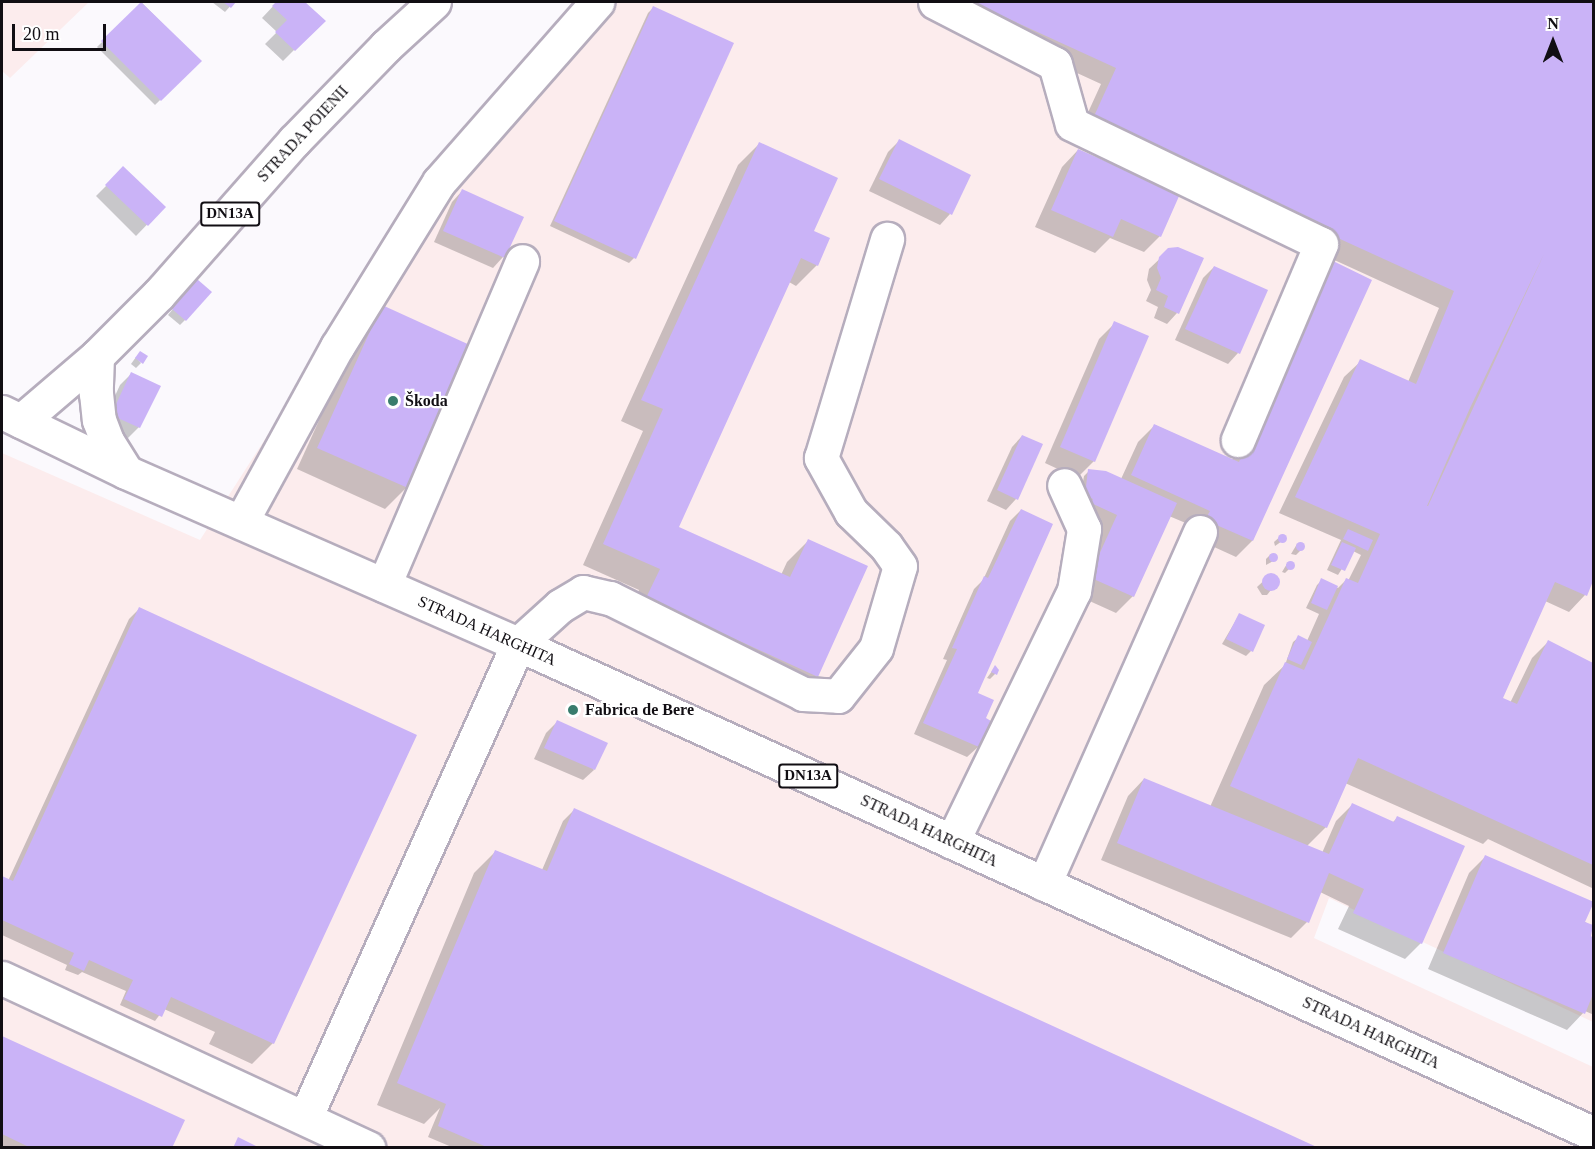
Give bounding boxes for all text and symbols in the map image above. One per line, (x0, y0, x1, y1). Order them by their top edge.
scale bar (15, 12, 110, 50)
north arrow (1523, 12, 1583, 72)
text: N (1547, 15, 1559, 32)
text: 20 m (23, 24, 60, 44)
street label: STRADA POIENII (253, 81, 353, 187)
road number: DN13A (200, 202, 260, 226)
place label: Škoda (405, 391, 448, 411)
marker: Škoda (386, 394, 400, 408)
street label: STRADA HARGHITA (414, 592, 560, 670)
place label: Fabrica de Bere (585, 700, 694, 720)
marker: Fabrica de Bere (566, 703, 580, 717)
road number: DN13A (778, 764, 838, 788)
street label: STRADA HARGHITA (857, 791, 1001, 871)
street label: STRADA HARGHITA (1299, 993, 1443, 1073)

